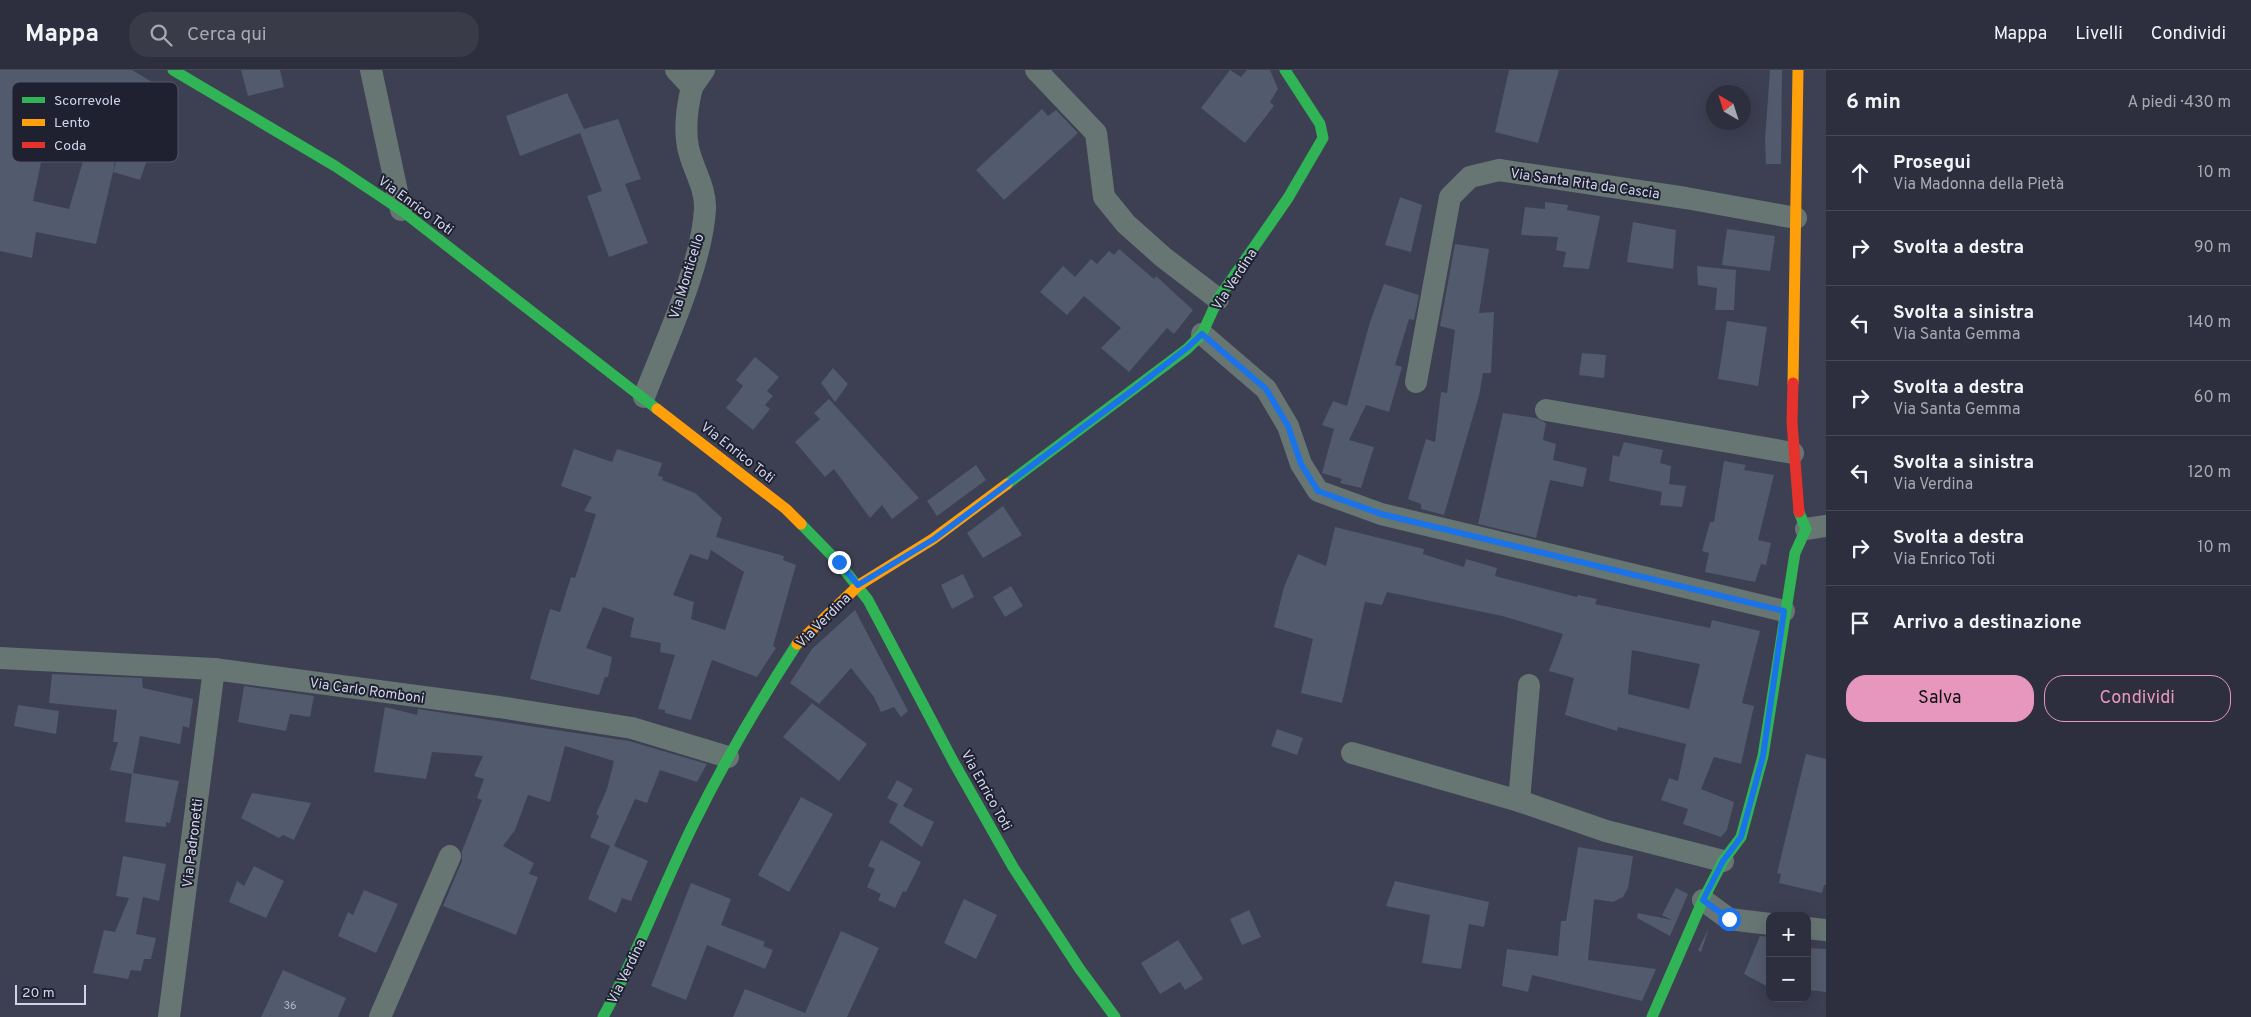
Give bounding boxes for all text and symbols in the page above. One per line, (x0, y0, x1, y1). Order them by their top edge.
search box (129, 12, 479, 57)
text: Mappa (25, 20, 99, 50)
icon: search (147, 21, 175, 49)
text: Cerca qui (187, 23, 267, 47)
text: Mappa (1994, 23, 2047, 46)
text: Livelli (2075, 23, 2123, 46)
text: Condividi (2151, 23, 2226, 46)
legend (12, 82, 178, 162)
north arrow (1706, 85, 1751, 130)
text: 6 min (1846, 89, 1901, 116)
text: Scorrevole (54, 93, 121, 110)
text: A piedi · 430 m (2127, 93, 2231, 113)
text: Lento (54, 115, 90, 132)
text: Coda (54, 138, 86, 155)
text: Prosegui (1893, 151, 1971, 175)
icon: ahead (1846, 159, 1874, 187)
text: 10 m (2197, 163, 2231, 183)
street label: Via Santa Rita da Cascia (1509, 166, 1661, 203)
street label: Via Enrico Toti (374, 173, 456, 239)
text: Via Madonna della Pietà (1893, 175, 2064, 195)
street label: Via Monticello (666, 232, 709, 321)
icon: right (1846, 234, 1874, 262)
text: Svolta a destra (1893, 236, 2024, 260)
text: 90 m (2194, 238, 2231, 258)
street label: Via Verdina (1209, 246, 1261, 314)
text: Svolta a sinistra (1893, 301, 2034, 325)
icon: left (1846, 309, 1874, 337)
text: 140 m (2188, 313, 2231, 333)
text: Via Santa Gemma (1893, 325, 2020, 345)
text: Svolta a destra (1893, 376, 2024, 400)
icon: right (1846, 384, 1874, 412)
text: 60 m (2194, 388, 2231, 408)
text: Via Santa Gemma (1893, 400, 2020, 420)
street label: Via Enrico Toti (697, 419, 778, 487)
text: Svolta a sinistra (1893, 451, 2034, 475)
icon: left (1846, 459, 1874, 487)
text: 120 m (2188, 463, 2231, 483)
text: Via Verdina (1893, 475, 1973, 495)
text: Svolta a destra (1893, 526, 2024, 550)
icon: right (1846, 534, 1874, 562)
text: 10 m (2197, 538, 2231, 558)
text: Via Enrico Toti (1893, 550, 1995, 570)
route end (828, 551, 851, 574)
street label: Via Verdina (793, 590, 855, 652)
icon: arrive (1846, 609, 1874, 637)
text: Arrivo a destinazione (1893, 611, 2082, 635)
street label: Via Carlo Romboni (308, 675, 425, 708)
button: Salva (1846, 675, 2034, 722)
button: Condividi (2044, 675, 2231, 722)
street label: Via Enrico Toti (957, 747, 1015, 834)
street label: Via Padronetti (180, 798, 207, 889)
route start (1718, 908, 1741, 931)
map controls (1766, 912, 1811, 1002)
button: + (1766, 912, 1811, 957)
street label: Via Verdina (604, 936, 650, 1007)
button: − (1766, 957, 1811, 1002)
scale bar (15, 982, 86, 1005)
text: 20 m (22, 985, 55, 1002)
house number: 36 (283, 999, 297, 1013)

